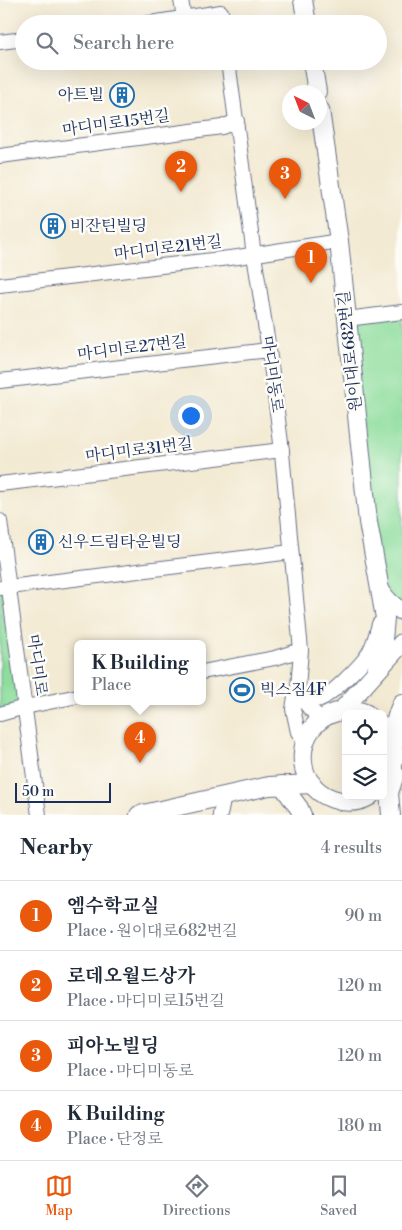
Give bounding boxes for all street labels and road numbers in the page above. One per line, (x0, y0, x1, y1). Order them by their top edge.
street label: 마디미로15번길 (61, 106, 171, 140)
street label: 마디미로21번길 (113, 231, 223, 265)
street label: 원이대로682번길 (334, 290, 366, 412)
street label: 마디미로27번길 (76, 331, 188, 365)
street label: 마디미동로 (257, 334, 287, 414)
street label: 마디미로31번길 (84, 433, 194, 467)
street label: 마디미로 (23, 633, 51, 698)

